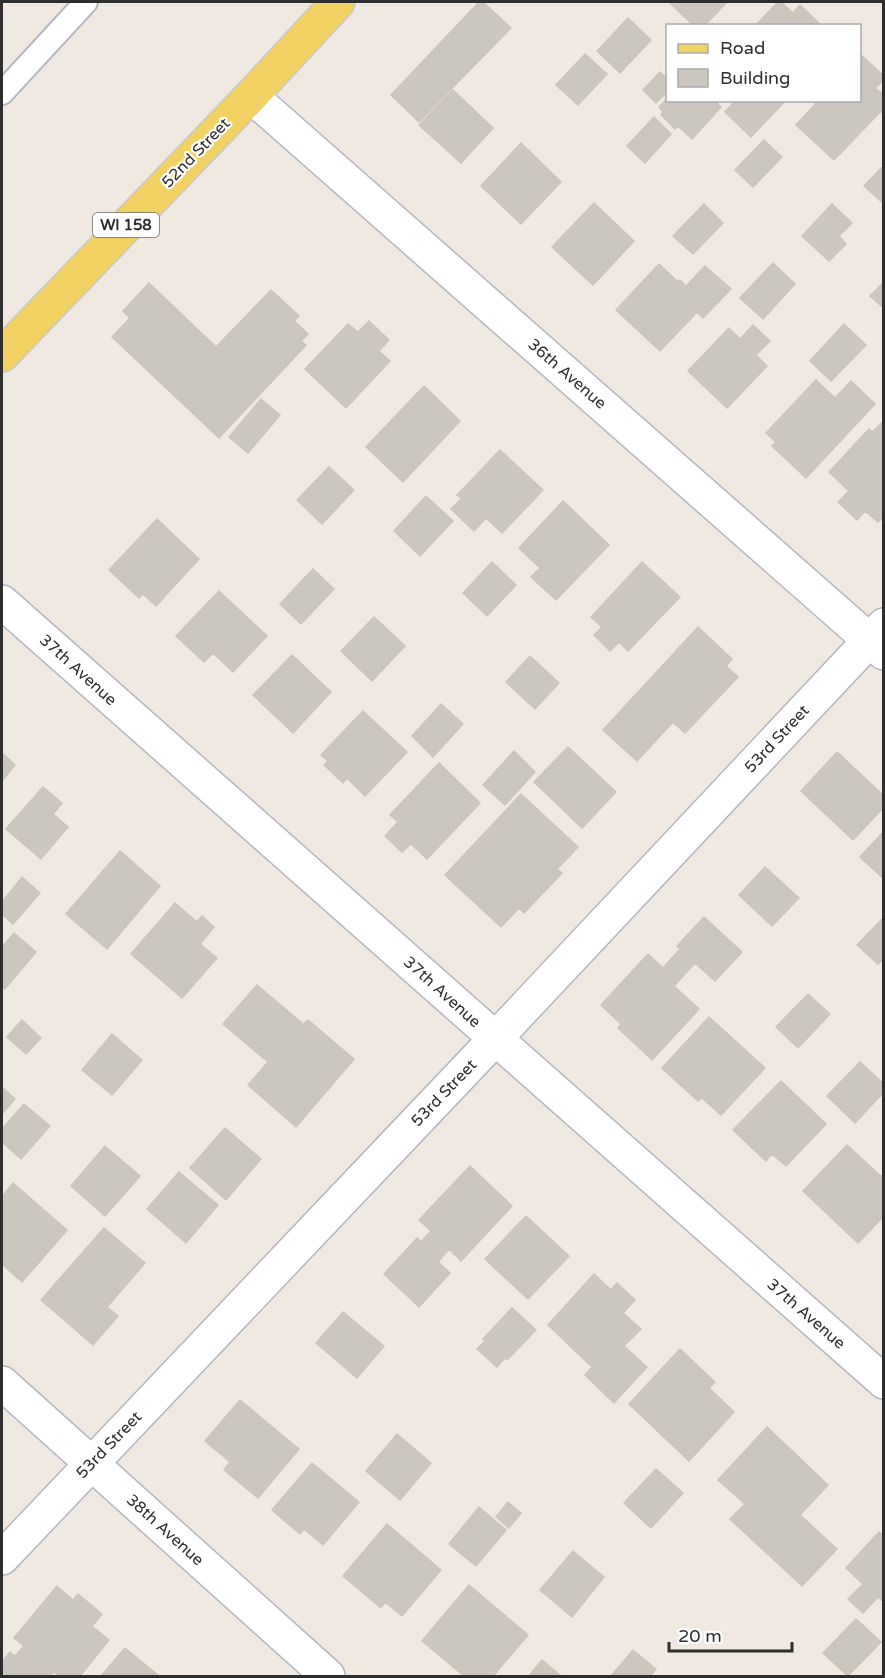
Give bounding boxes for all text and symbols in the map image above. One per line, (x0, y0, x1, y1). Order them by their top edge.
legend (666, 24, 861, 102)
text: Road (720, 37, 765, 59)
text: Building (720, 67, 790, 89)
street label: 52nd Street (158, 114, 234, 192)
road number: WI 158 (93, 213, 159, 237)
street label: 36th Avenue (524, 335, 610, 413)
street label: 37th Avenue (35, 630, 121, 710)
street label: 53rd Street (740, 701, 814, 777)
street label: 37th Avenue (399, 952, 485, 1032)
street label: 53rd Street (407, 1055, 481, 1131)
street label: 37th Avenue (763, 1275, 849, 1353)
street label: 53rd Street (72, 1407, 146, 1483)
street label: 38th Avenue (122, 1490, 208, 1570)
scale bar (669, 1615, 792, 1653)
text: 20 m (678, 1625, 722, 1647)

